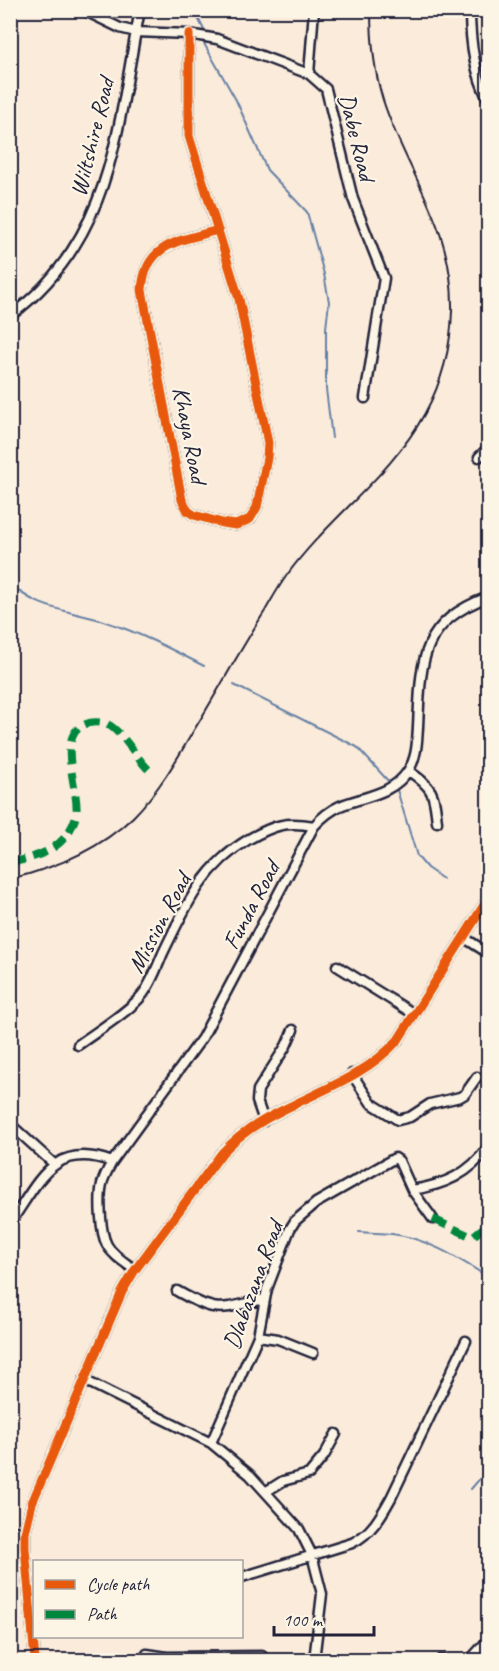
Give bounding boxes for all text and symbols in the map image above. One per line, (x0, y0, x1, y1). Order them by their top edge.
street label: Wiltshire Road (63, 71, 122, 199)
street label: Dabe Road (332, 90, 383, 187)
street label: Khaya Road (166, 384, 215, 489)
street label: Funda Road (215, 853, 288, 954)
street label: Mission Road (120, 865, 199, 978)
street label: Dlabazana Road (216, 1214, 291, 1353)
legend (33, 1560, 243, 1638)
text: Cycle path (87, 1573, 150, 1595)
scale bar (274, 1599, 374, 1637)
text: Path (87, 1603, 117, 1625)
text: 100 m (283, 1609, 324, 1631)

